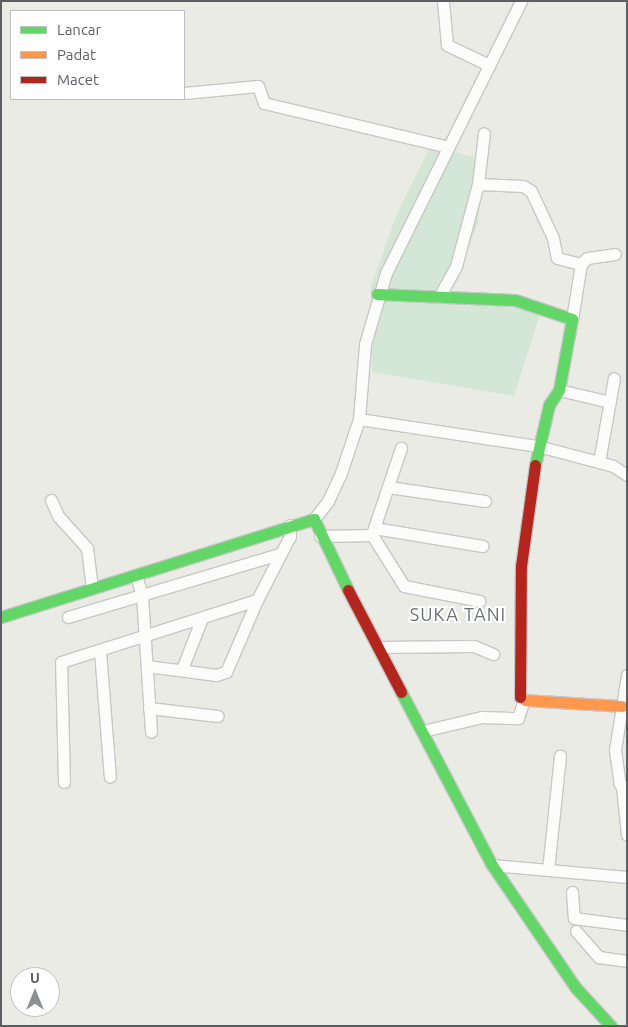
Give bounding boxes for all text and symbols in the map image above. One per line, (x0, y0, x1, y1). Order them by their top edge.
legend (10, 10, 185, 100)
text: Lancar (57, 21, 101, 38)
text: Padat (57, 46, 96, 63)
text: Macet (57, 71, 99, 88)
district label: SUKA TANI (409, 603, 507, 625)
north arrow (10, 967, 60, 1017)
text: U (30, 970, 40, 986)

